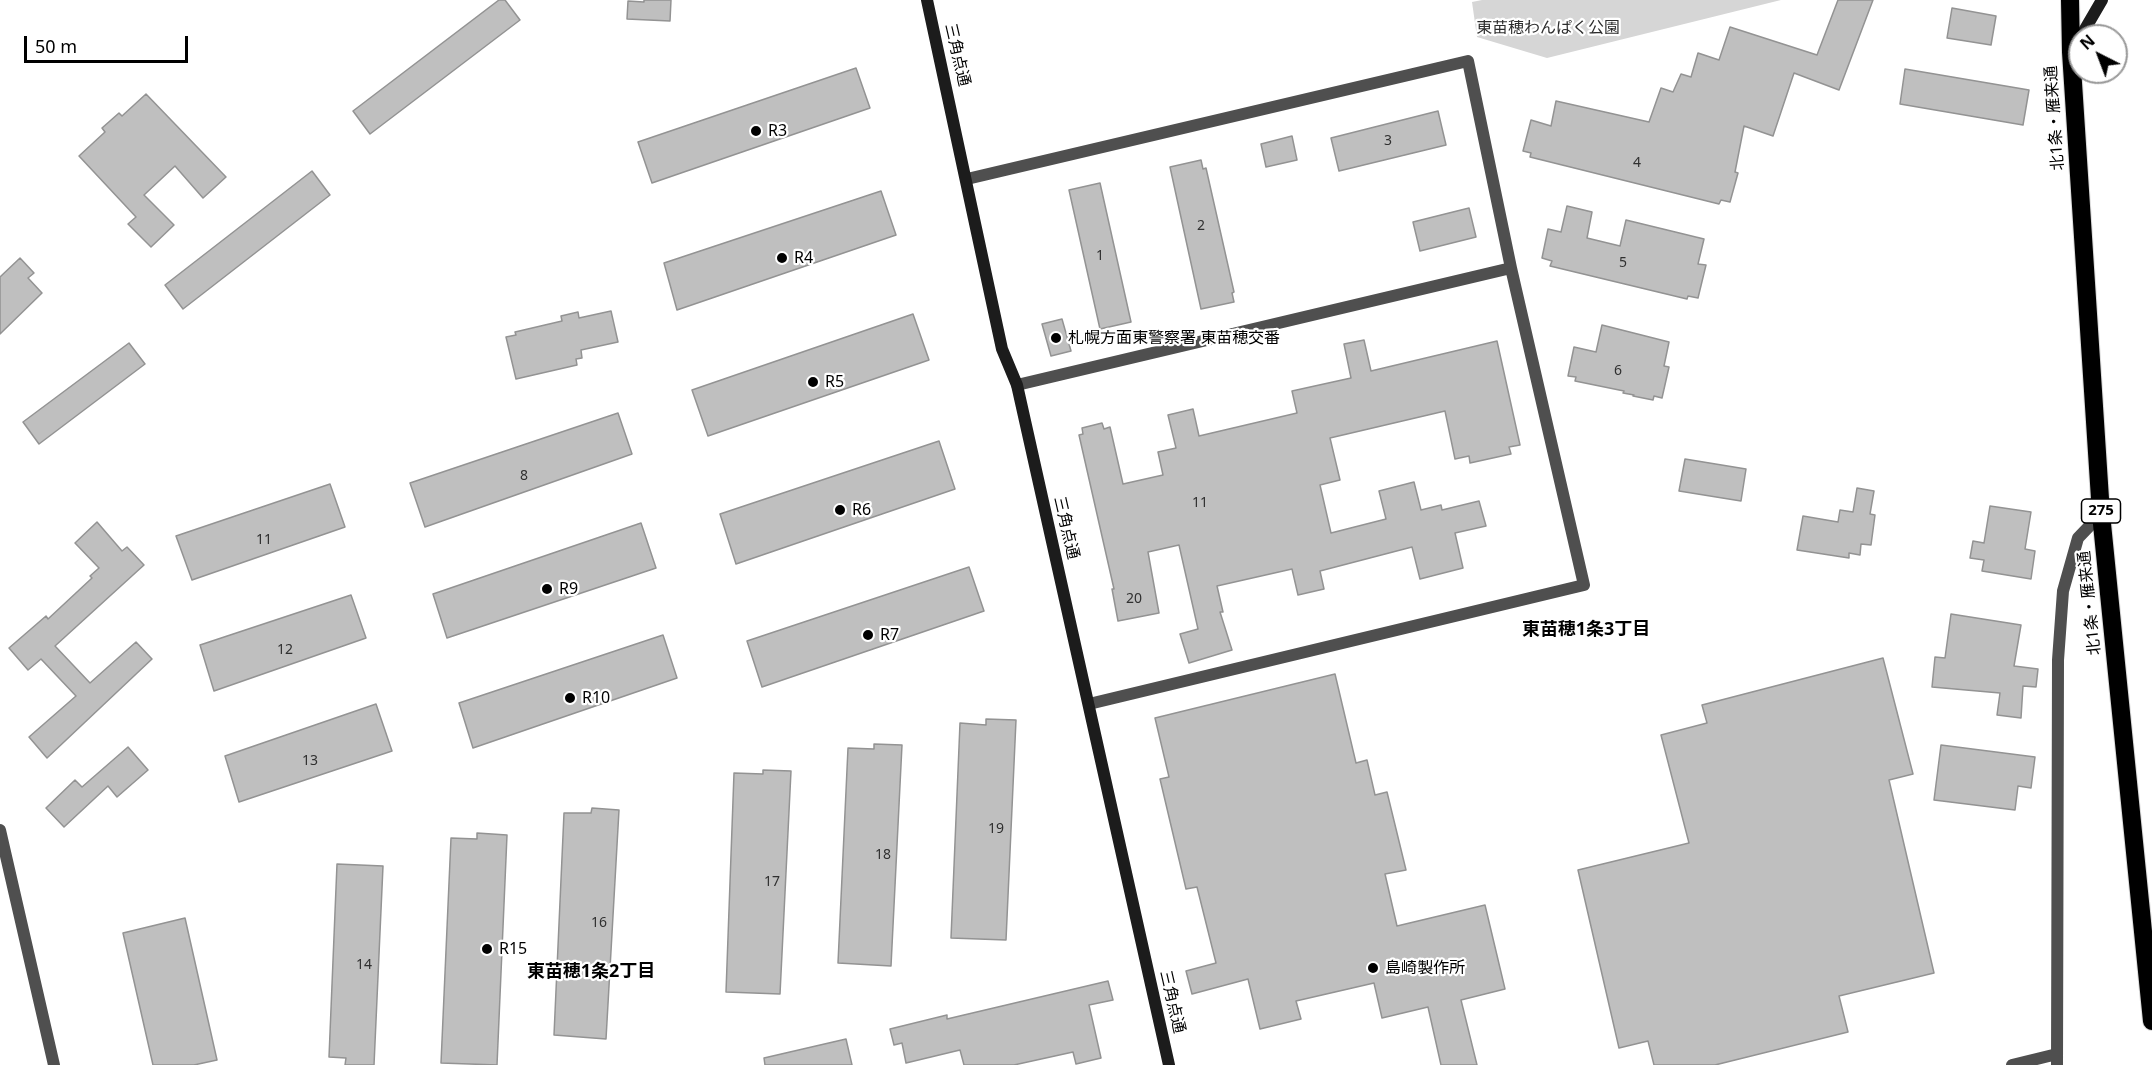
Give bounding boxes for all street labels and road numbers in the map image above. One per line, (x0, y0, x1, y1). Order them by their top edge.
street label: 三角点通 (940, 22, 974, 88)
street label: 北1条・雁来通 (2042, 65, 2068, 171)
street label: 三角点通 (1049, 495, 1083, 561)
road number: 275 (2082, 499, 2120, 523)
street label: 北1条・雁来通 (2075, 550, 2105, 656)
street label: 三角点通 (1155, 969, 1189, 1035)

